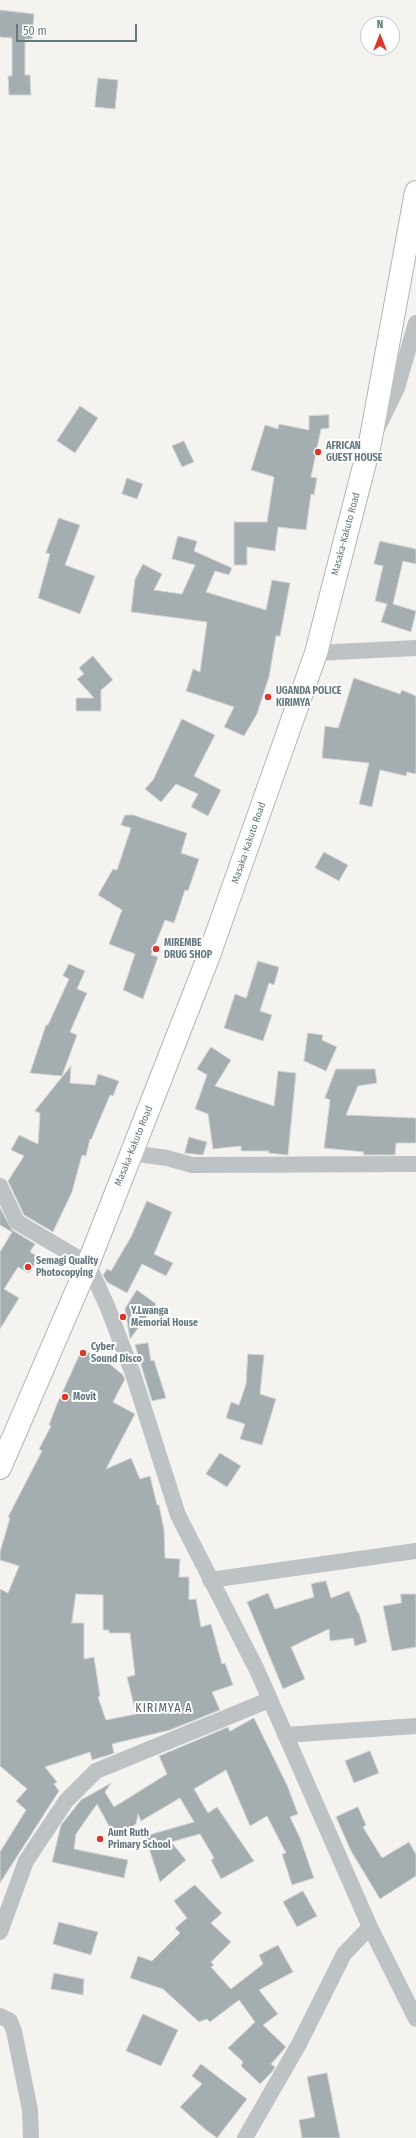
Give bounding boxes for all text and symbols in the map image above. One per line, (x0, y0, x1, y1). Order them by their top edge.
scale bar (18, 16, 139, 42)
north arrow (360, 16, 400, 56)
text: N (377, 18, 383, 31)
text: 50 m (23, 24, 47, 38)
place label: AFRICAN GUEST HOUSE (326, 440, 382, 464)
marker: AFRICAN GUEST HOUSE (313, 447, 323, 457)
street label: Masaka-Kakuto Road (329, 491, 363, 577)
place label: UGANDA POLICE KIRIMYA (276, 685, 342, 708)
marker: UGANDA POLICE KIRIMYA (263, 692, 273, 702)
street label: Masaka-Kakuto Road (229, 801, 269, 885)
place label: MIREMBE DRUG SHOP (164, 937, 212, 960)
marker: MIREMBE DRUG SHOP (151, 944, 161, 954)
street label: Masaka-Kakuto Road (112, 1104, 156, 1188)
place label: Semagi Quality Photocopying (36, 1255, 98, 1278)
marker: Semagi Quality Photocopying (23, 1262, 33, 1272)
place label: Y.Lwanga Memorial House (131, 1305, 198, 1328)
marker: Y.Lwanga Memorial House (118, 1312, 128, 1322)
place label: Cyber Sound Disco (91, 1341, 142, 1364)
marker: Cyber Sound Disco (78, 1348, 88, 1358)
place label: Movit (73, 1391, 96, 1403)
marker: Movit (60, 1392, 70, 1402)
district label: KIRIMYA A (135, 1702, 193, 1716)
place label: Aunt Ruth Primary School (108, 1827, 171, 1850)
marker: Aunt Ruth Primary School (95, 1834, 105, 1844)

